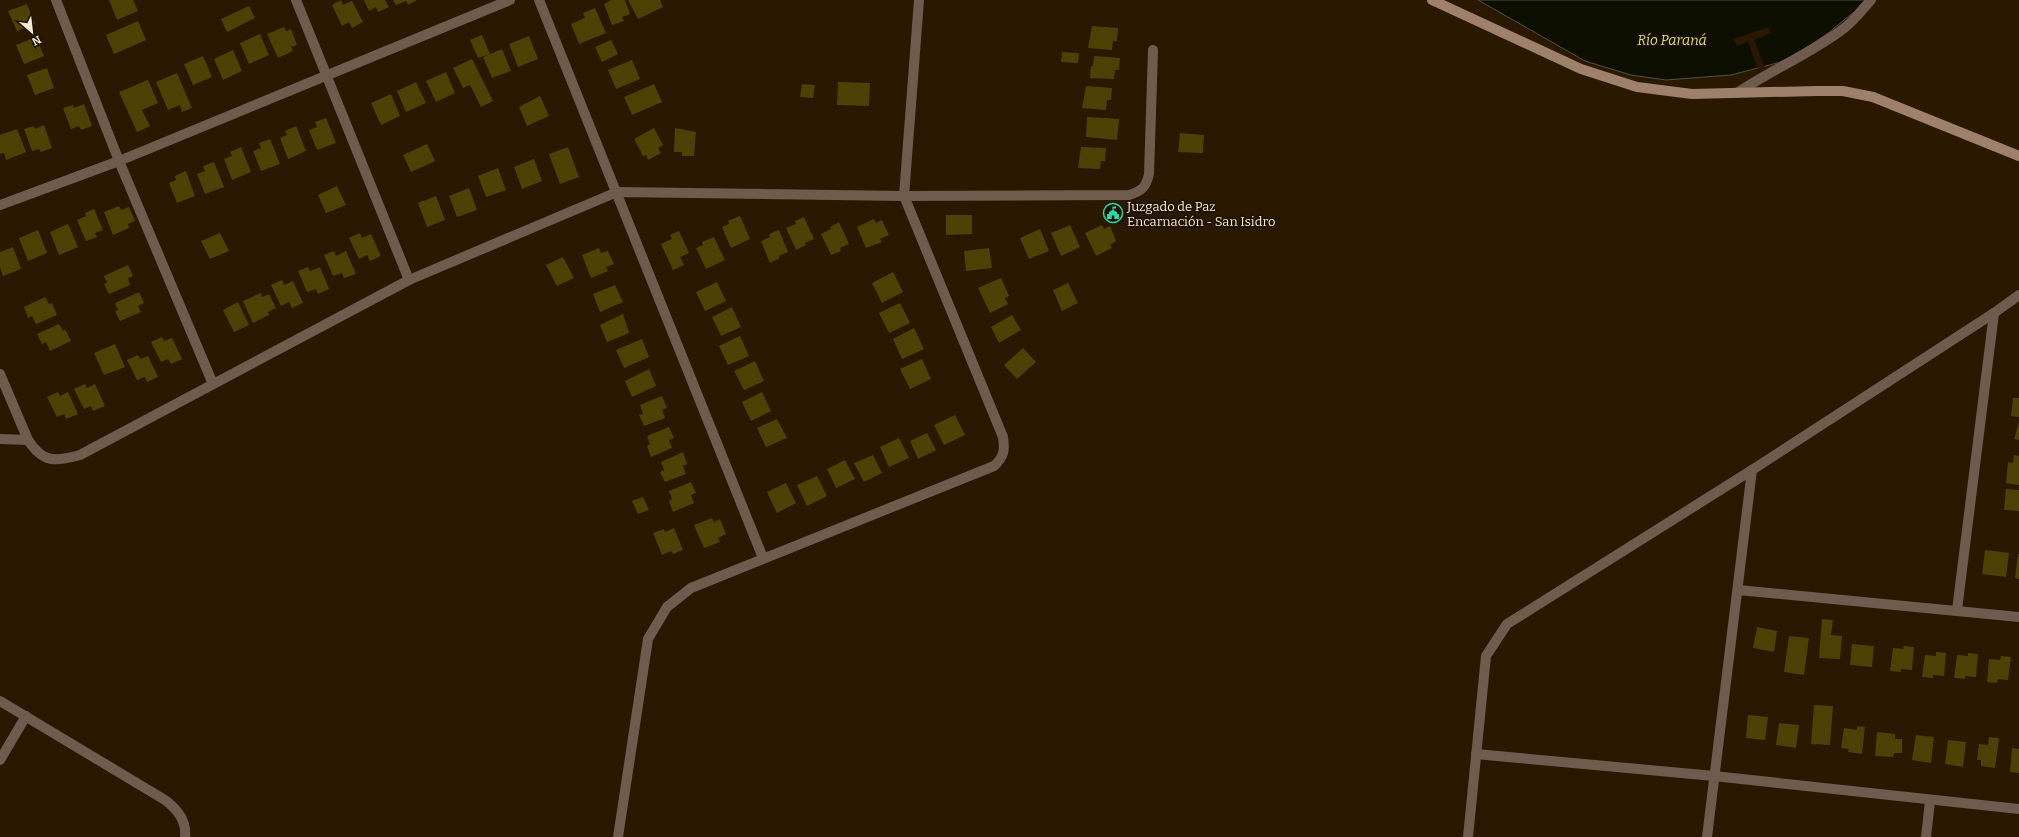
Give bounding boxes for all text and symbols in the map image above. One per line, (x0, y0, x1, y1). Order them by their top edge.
north arrow (12, 12, 52, 52)
water label: Río Paraná (1637, 32, 1707, 49)
text: N (29, 33, 43, 48)
place label: Juzgado de Paz Encarnación - San Isidro (1126, 199, 1275, 229)
public building icon: Juzgado de Paz Encarnación - San Isidro (1102, 202, 1124, 224)

